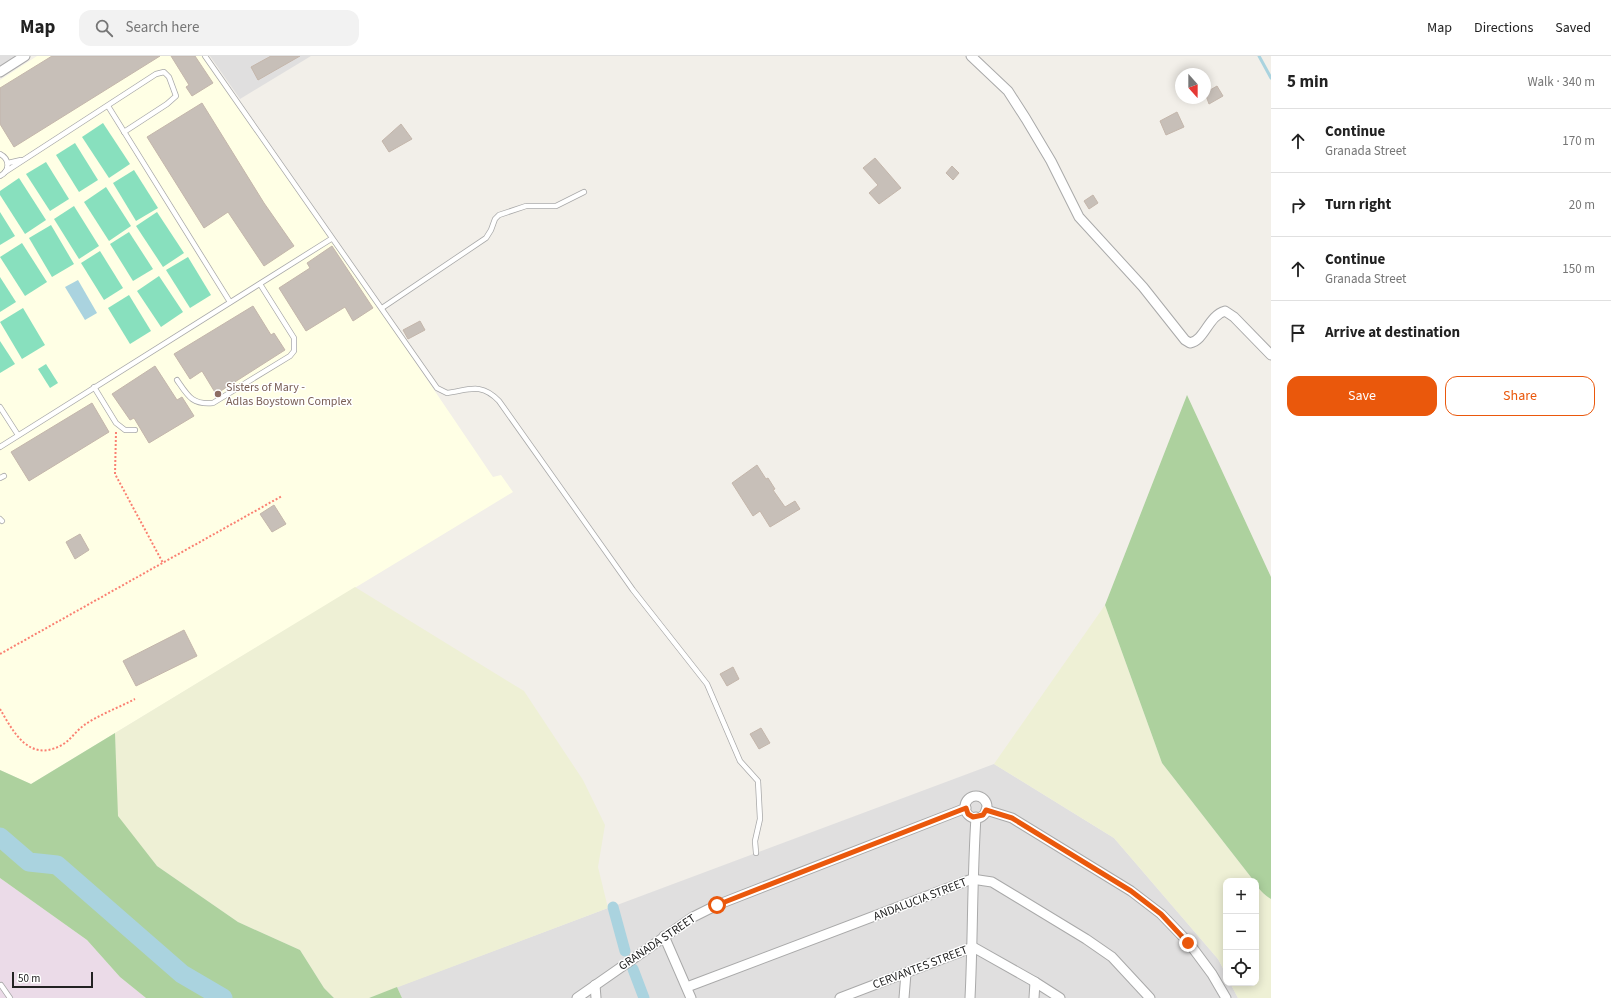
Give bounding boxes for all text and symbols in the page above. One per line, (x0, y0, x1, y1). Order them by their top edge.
search box (79, 10, 359, 46)
text: Map (20, 14, 55, 41)
icon: search (93, 17, 115, 39)
text: Search here (125, 17, 199, 38)
text: Map (1427, 18, 1452, 38)
text: Directions (1474, 18, 1533, 38)
text: Saved (1555, 18, 1591, 38)
north arrow (1175, 68, 1211, 104)
text: 5 min (1287, 70, 1328, 94)
text: Walk · 340 m (1527, 73, 1595, 91)
text: Continue (1325, 121, 1385, 142)
icon: ahead (1287, 130, 1309, 152)
text: 170 m (1562, 132, 1595, 150)
text: Granada Street (1325, 142, 1406, 160)
icon: right (1287, 194, 1309, 216)
text: Turn right (1325, 194, 1391, 215)
text: 20 m (1569, 196, 1595, 214)
text: Continue (1325, 249, 1385, 270)
icon: ahead (1287, 258, 1309, 280)
text: 150 m (1562, 260, 1595, 278)
text: Granada Street (1325, 270, 1406, 288)
icon: arrive (1287, 322, 1309, 344)
text: Arrive at destination (1325, 322, 1460, 343)
button: Save (1287, 376, 1437, 416)
button: Share (1445, 376, 1595, 416)
place label: Sisters of Mary - Adlas Boystown Complex (226, 379, 352, 410)
marker: Sisters of Mary - Adlas Boystown Complex (213, 389, 223, 399)
street label: ANDALUCIA STREET (871, 874, 970, 925)
map controls (1223, 878, 1259, 986)
button: + (1223, 878, 1259, 914)
route start (708, 896, 726, 914)
street label: GRANADA STREET (615, 910, 700, 975)
button: − (1223, 914, 1259, 950)
route end (1179, 934, 1197, 952)
street label: CERVANTES STREET (870, 941, 971, 993)
button: locate (1223, 950, 1259, 986)
scale bar (12, 970, 93, 989)
text: 50 m (18, 971, 40, 986)

